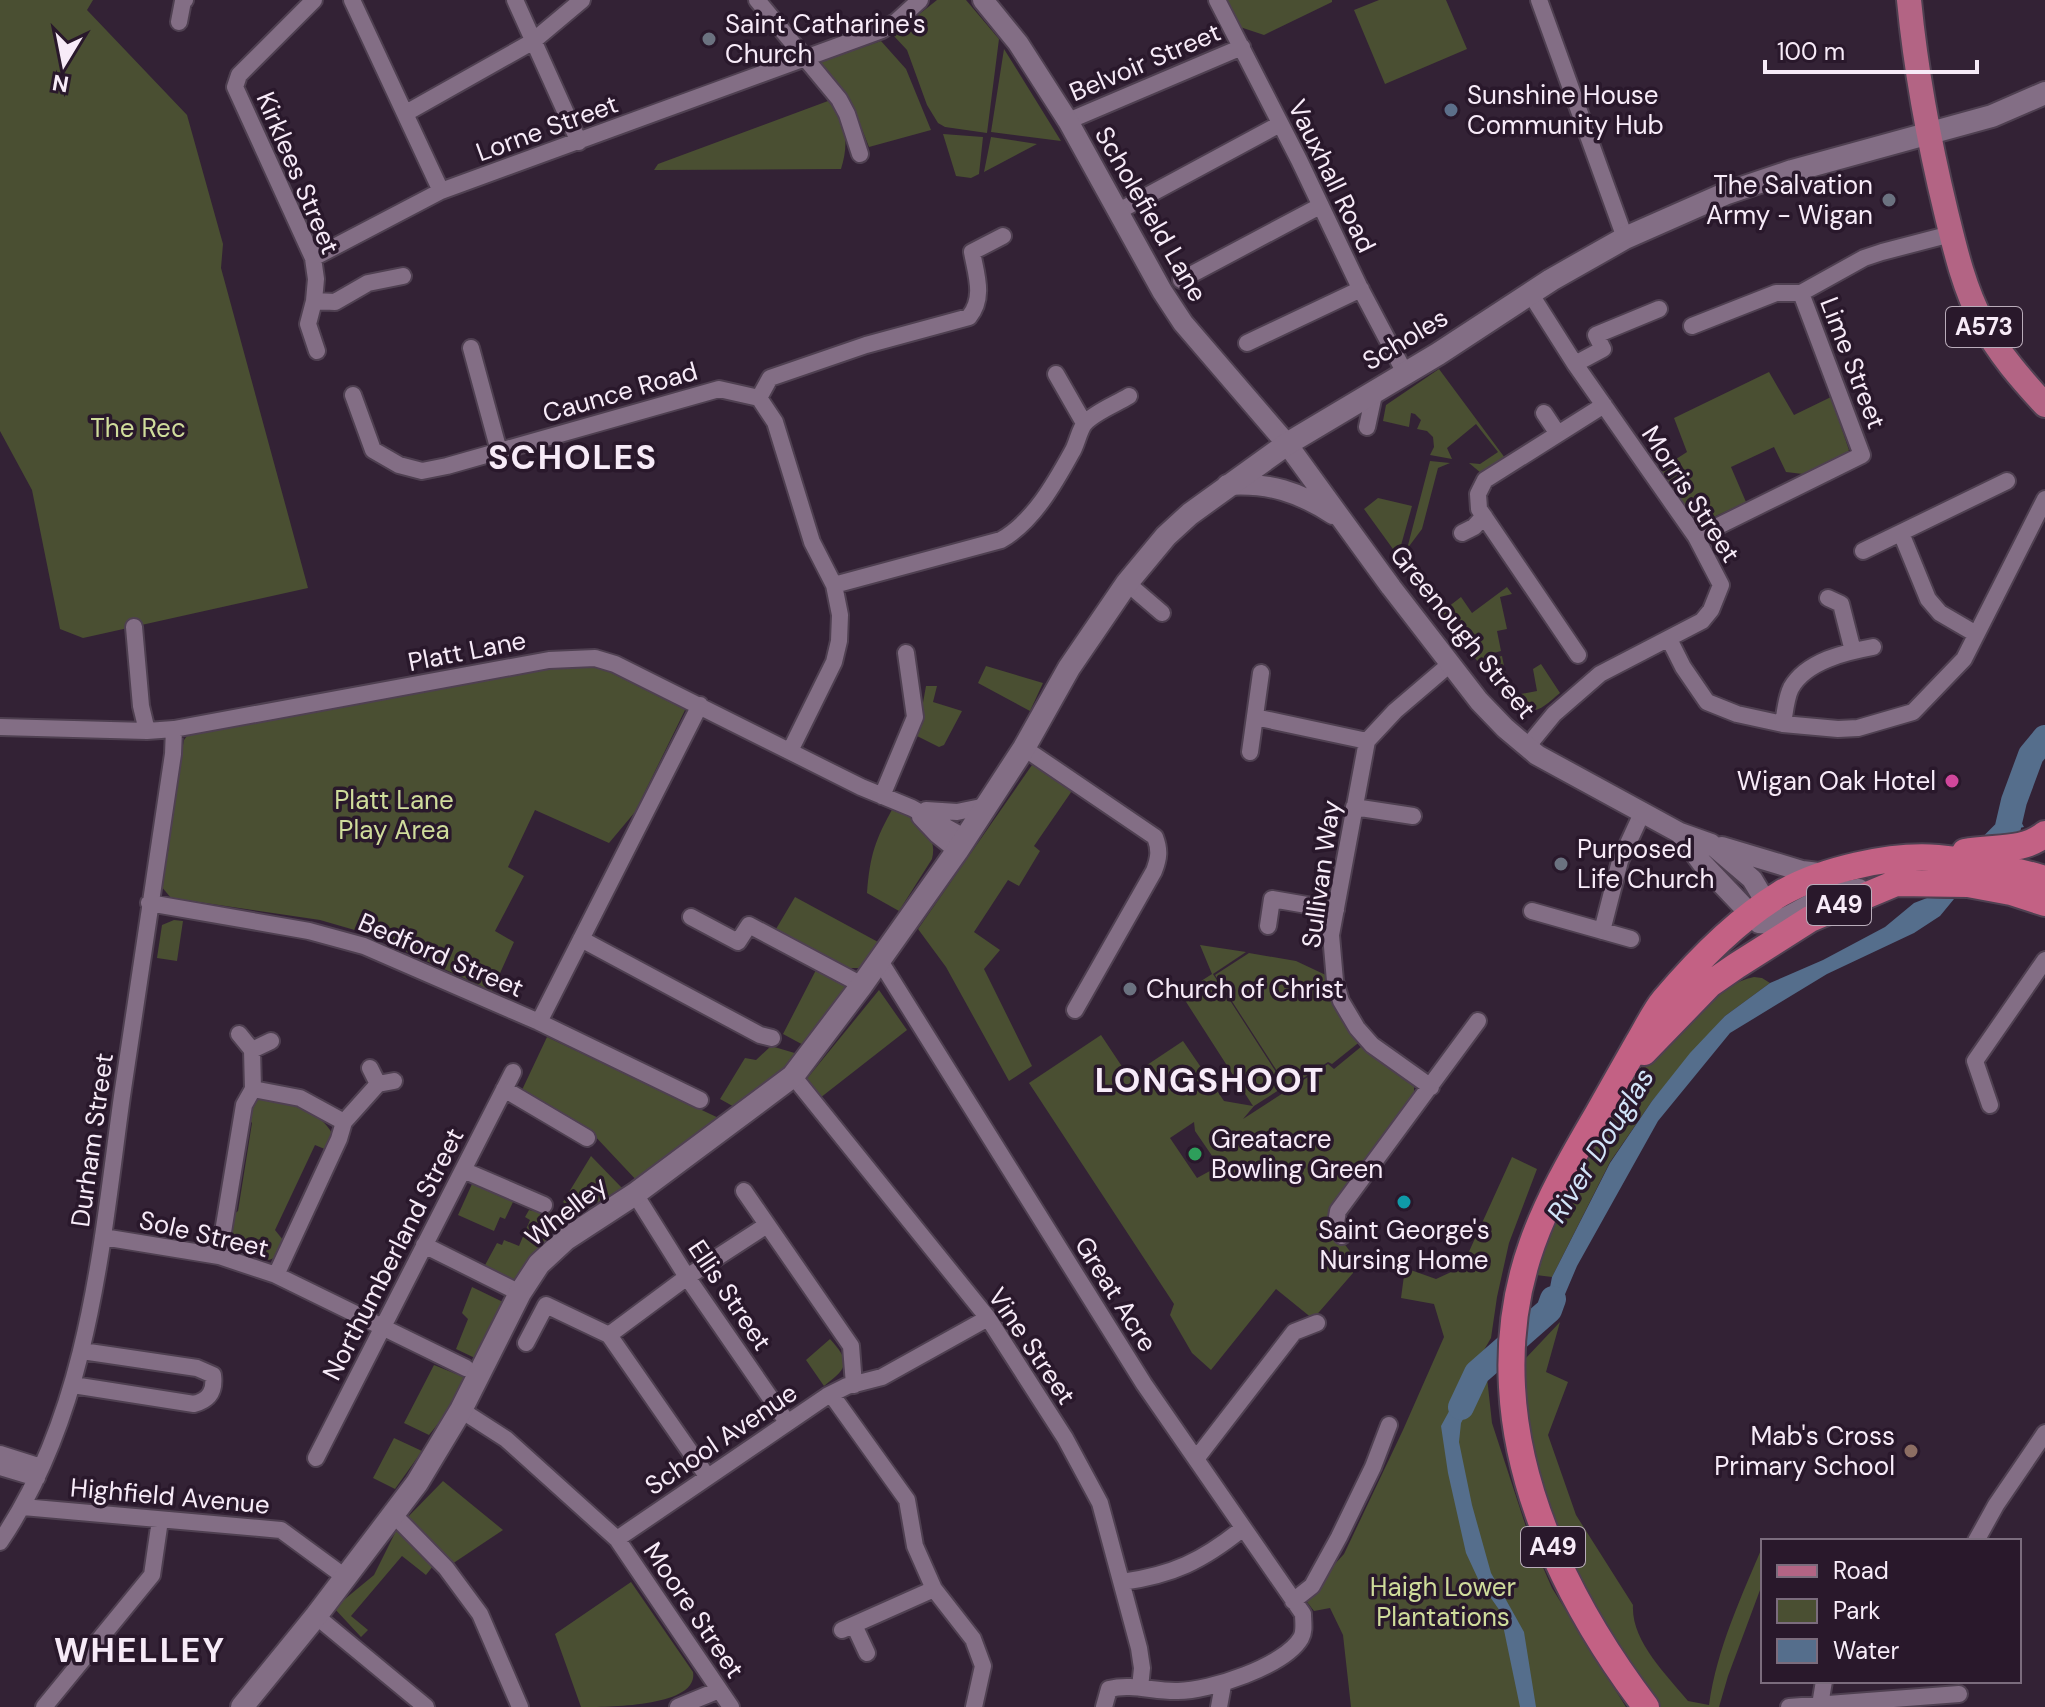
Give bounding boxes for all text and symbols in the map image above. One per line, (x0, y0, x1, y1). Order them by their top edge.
place label: Saint Catharine's Church (725, 7, 926, 71)
street label: Belvoir Street (1064, 15, 1226, 109)
north arrow (24, 24, 104, 104)
scale bar (1765, 24, 1977, 74)
marker: Saint Catharine's Church (700, 30, 718, 48)
text: 100 m (1777, 36, 1845, 67)
text: N (50, 68, 71, 99)
place label: Sunshine House Community Hub (1467, 78, 1664, 142)
street label: Kirklees Street (249, 87, 347, 259)
street label: Lorne Street (471, 87, 623, 169)
street label: Vauxhall Road (1280, 94, 1384, 258)
marker: Sunshine House Community Hub (1442, 101, 1460, 119)
street label: Scholefield Lane (1087, 120, 1215, 308)
place label: The Salvation Army - Wigan (1706, 168, 1873, 232)
marker: The Salvation Army - Wigan (1880, 191, 1898, 209)
street label: Lime Street (1812, 292, 1894, 434)
street label: Scholes (1356, 300, 1454, 378)
road number: A573 (1946, 307, 2022, 347)
street label: Caunce Road (539, 354, 701, 430)
park label: The Rec (90, 411, 186, 445)
street label: Morris Street (1634, 419, 1748, 569)
district label: SCHOLES (488, 435, 658, 480)
street label: Greenough Street (1383, 538, 1543, 726)
street label: Platt Lane (405, 623, 529, 679)
place label: Wigan Oak Hotel (1737, 764, 1936, 798)
marker: Wigan Oak Hotel (1943, 772, 1961, 790)
park label: Platt Lane Play Area (334, 783, 454, 847)
street label: Sullivan Way (1294, 798, 1348, 950)
place label: Purposed Life Church (1577, 832, 1714, 896)
marker: Purposed Life Church (1552, 855, 1570, 873)
road number: A49 (1807, 885, 1871, 925)
street label: Bedford Street (353, 905, 529, 1005)
place label: Church of Christ (1146, 972, 1344, 1006)
marker: Church of Christ (1121, 980, 1139, 998)
street label: Durham Street (63, 1051, 121, 1229)
district label: LONGSHOOT (1095, 1058, 1325, 1103)
water label: River Douglas (1538, 1061, 1663, 1230)
street label: Northumberland Street (315, 1122, 471, 1386)
place label: Greatacre Bowling Green (1211, 1122, 1383, 1186)
marker: Greatacre Bowling Green (1186, 1145, 1204, 1163)
street label: Whelley (518, 1168, 614, 1254)
marker: Saint George's Nursing Home (1395, 1193, 1413, 1211)
street label: Sole Street (136, 1203, 272, 1265)
place label: Saint George's Nursing Home (1318, 1213, 1490, 1277)
street label: Great Acre (1067, 1230, 1165, 1358)
street label: Ellis Street (681, 1233, 779, 1357)
street label: Vine Street (980, 1281, 1084, 1411)
street label: School Avenue (638, 1375, 804, 1503)
place label: Mab's Cross Primary School (1714, 1419, 1895, 1483)
marker: Mab's Cross Primary School (1902, 1442, 1920, 1460)
street label: Highfield Avenue (69, 1470, 271, 1522)
road number: A49 (1521, 1527, 1585, 1567)
street label: Moore Street (636, 1535, 752, 1685)
legend (1761, 1539, 2021, 1683)
text: Road (1833, 1555, 1889, 1586)
park label: Haigh Lower Plantations (1370, 1570, 1516, 1634)
text: Park (1833, 1595, 1880, 1626)
district label: WHELLEY (54, 1628, 226, 1673)
text: Water (1833, 1635, 1899, 1666)

